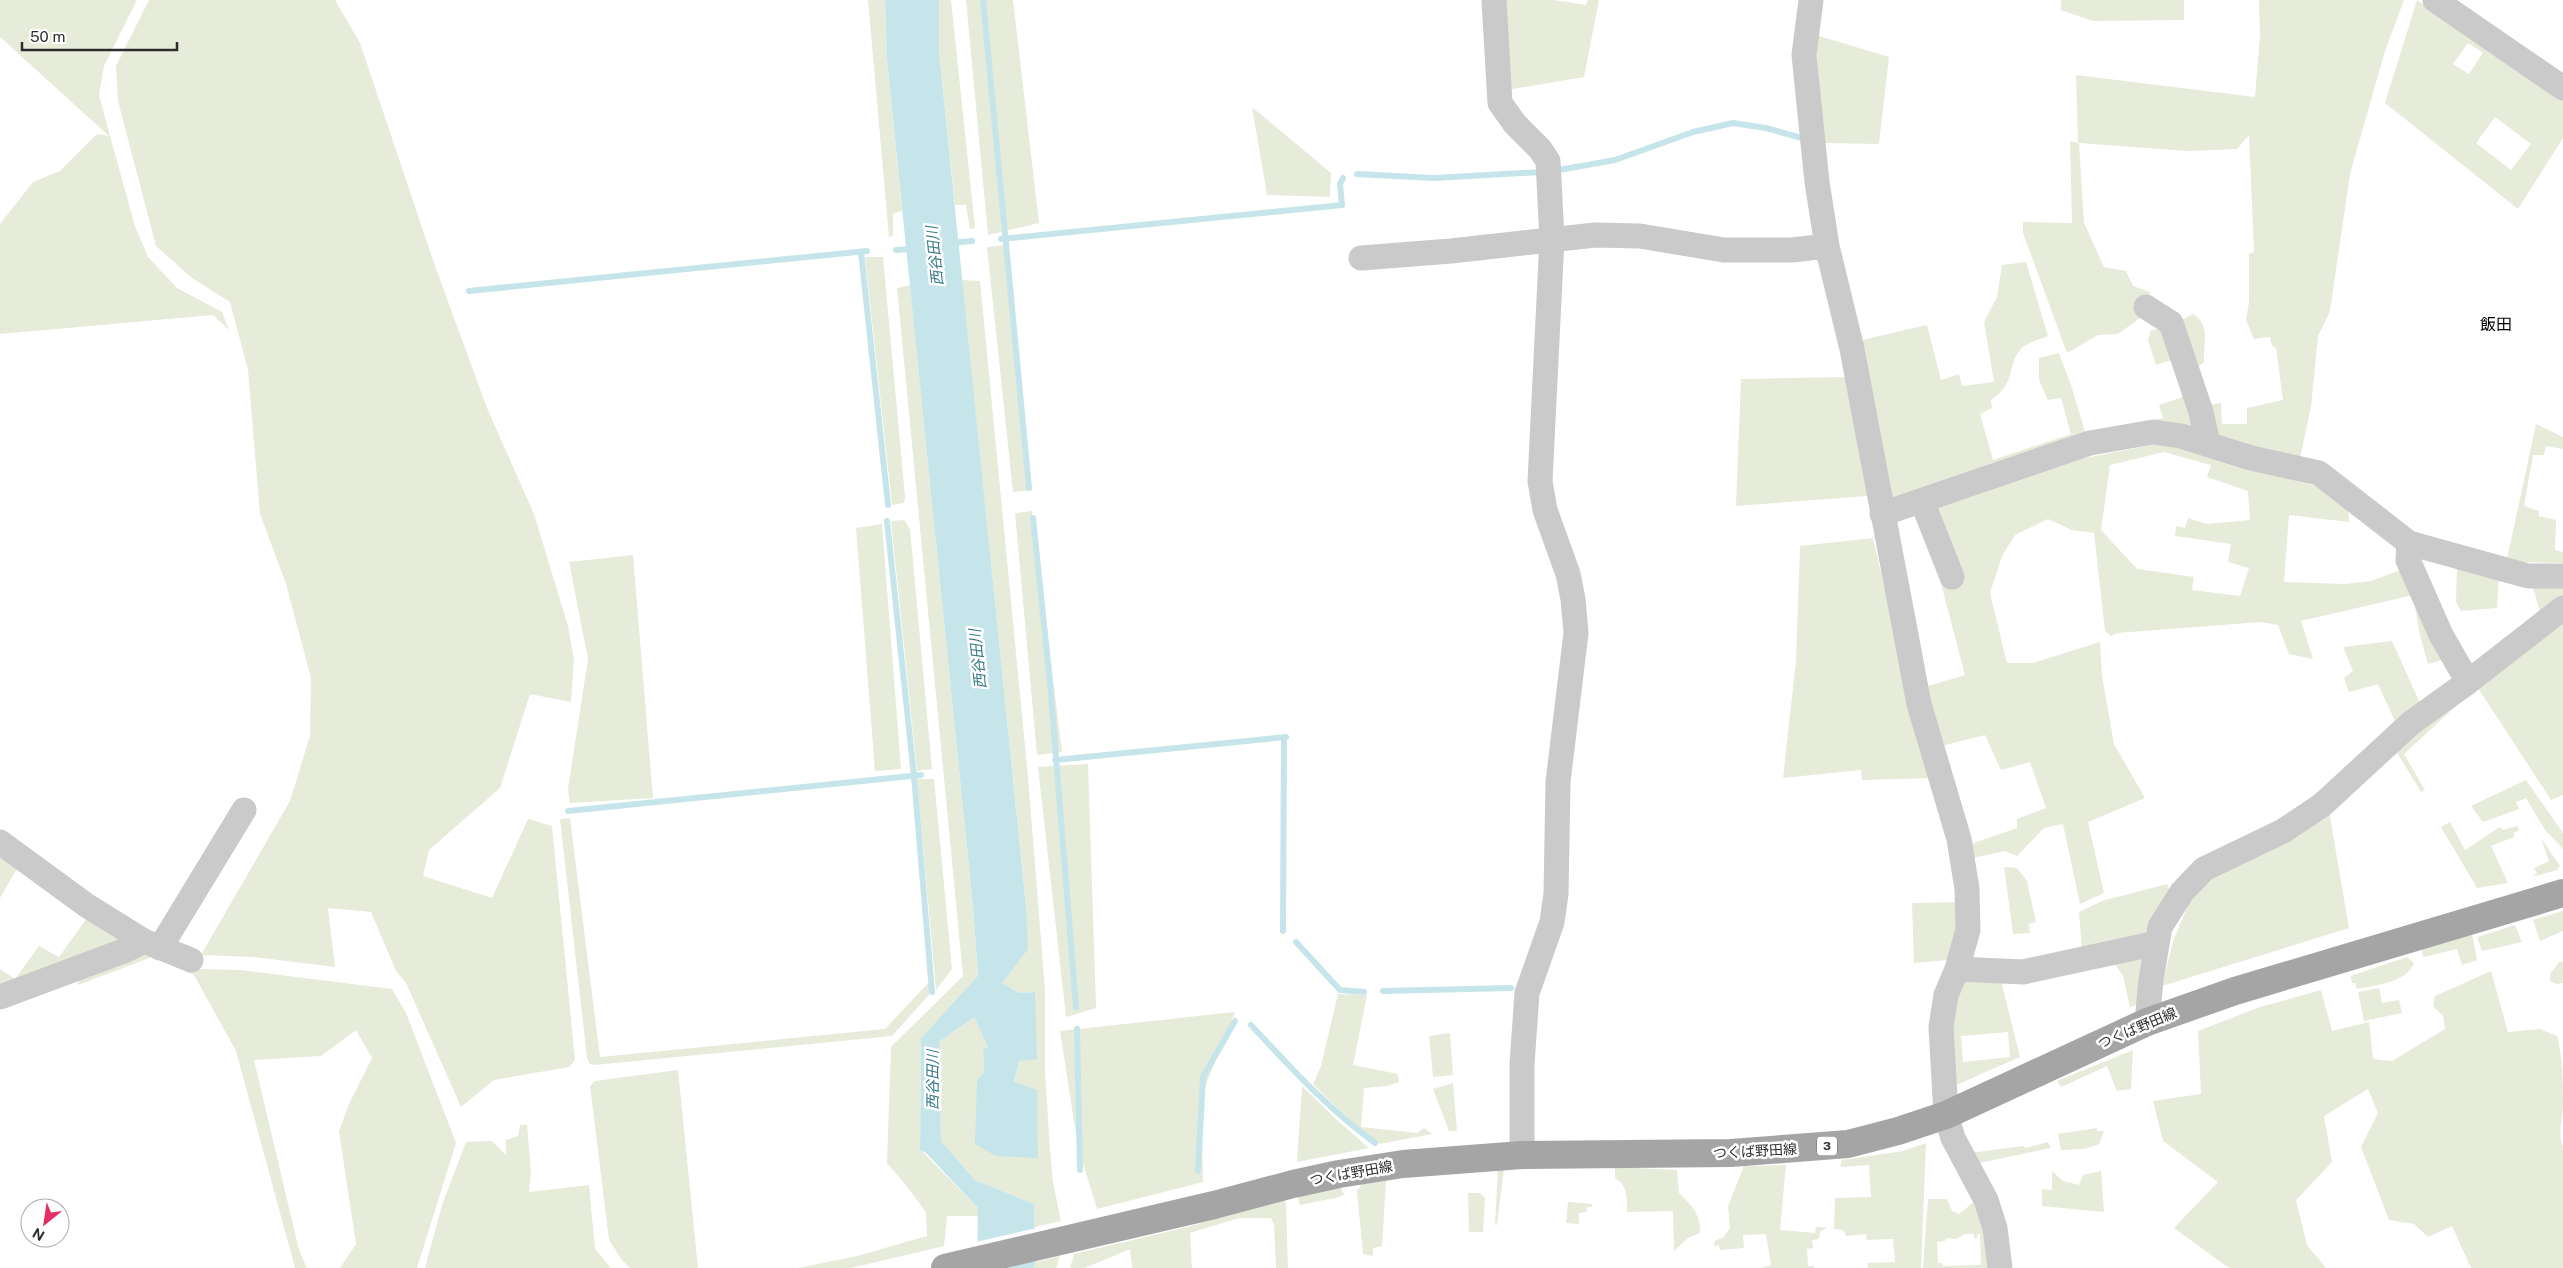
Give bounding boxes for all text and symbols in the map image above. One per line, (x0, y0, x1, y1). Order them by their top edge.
scale bar (22, 20, 178, 52)
text: 50 m (30, 28, 65, 45)
water label: 西谷田川 (923, 223, 946, 287)
district label: 飯田 (2480, 315, 2512, 334)
water label: 西谷田川 (966, 626, 989, 690)
street label: つくば野田線 (2095, 1004, 2179, 1052)
water label: 西谷田川 (924, 1048, 941, 1110)
road number: 3 (1817, 1136, 1837, 1156)
street label: つくば野田線 (1713, 1141, 1797, 1161)
street label: つくば野田線 (1308, 1158, 1394, 1188)
north arrow (20, 1198, 70, 1248)
text: N (30, 1225, 47, 1244)

